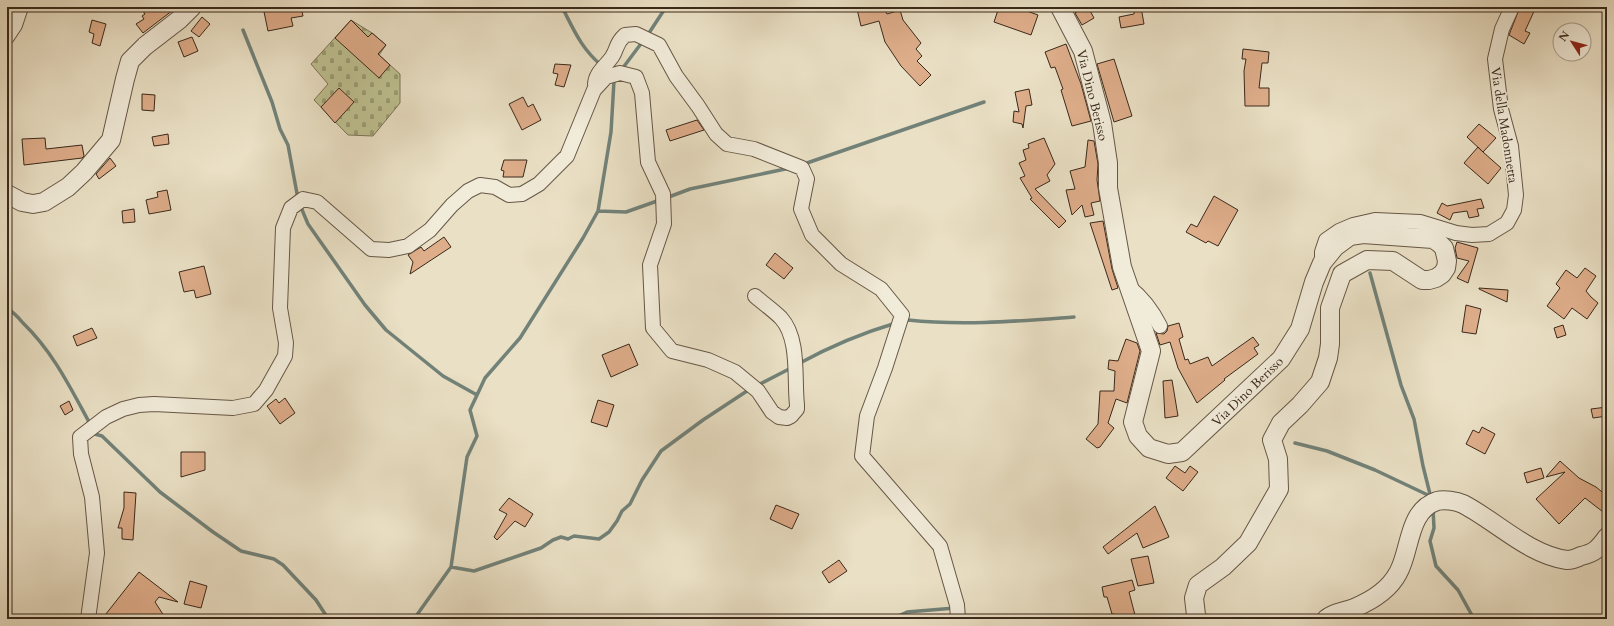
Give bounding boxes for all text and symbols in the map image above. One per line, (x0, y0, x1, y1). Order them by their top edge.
north arrow (1552, 22, 1592, 62)
text: N (1555, 28, 1573, 45)
street label: Via Dino Berisso (1072, 48, 1112, 143)
street label: Via della Madonnetta (1486, 66, 1522, 185)
street label: Via Dino Berisso (1208, 353, 1288, 431)

